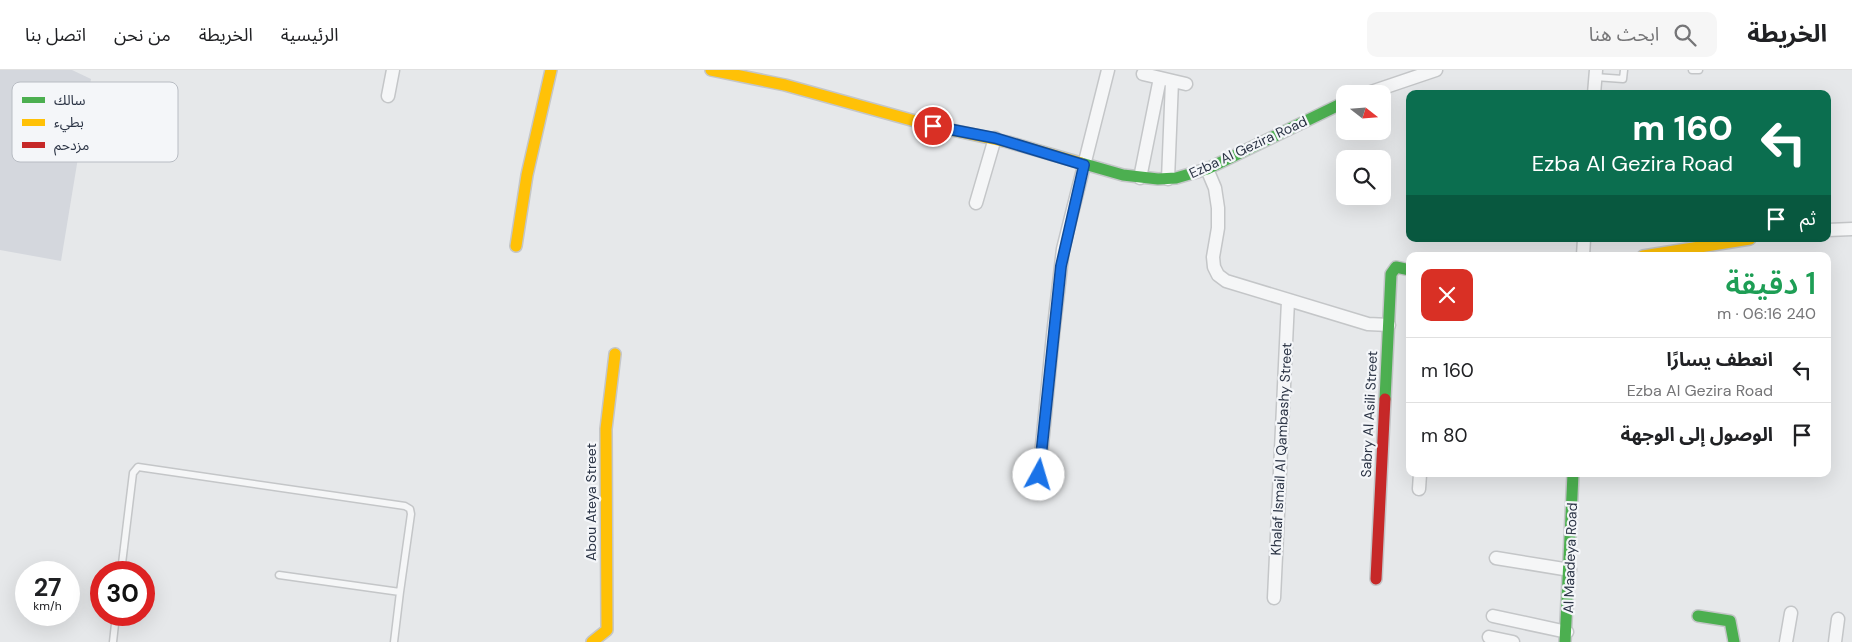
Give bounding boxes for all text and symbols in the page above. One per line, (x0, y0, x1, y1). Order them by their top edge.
search box (1367, 12, 1717, 57)
text: الخريطة (1747, 18, 1827, 49)
icon: search (1671, 21, 1699, 49)
text: ابحث هنا (1589, 22, 1659, 47)
text: اتصل بنا (25, 23, 86, 47)
text: من نحن (114, 23, 171, 47)
text: الخريطة (199, 23, 253, 47)
text: الرئيسية (281, 23, 339, 47)
legend (12, 82, 178, 162)
north arrow (1336, 85, 1391, 140)
map controls (1336, 85, 1391, 205)
text: سالك (54, 91, 86, 109)
pin (912, 105, 954, 147)
text: 160 m (1632, 105, 1733, 151)
icon: left (1751, 110, 1816, 175)
icon: arrive (919, 112, 947, 140)
street label: Ezba Al Gezira Road (1186, 112, 1310, 182)
text: بطيء (54, 113, 84, 133)
text: مزدحم (54, 136, 89, 156)
text: Ezba Al Gezira Road (1532, 149, 1733, 178)
button: search (1336, 150, 1391, 205)
icon: arrive (1762, 205, 1790, 233)
text: ثم (1800, 206, 1816, 231)
text: 1 دقيقة (1725, 264, 1816, 303)
button: close (1421, 269, 1473, 321)
text: 240 m · 06:16 (1717, 303, 1816, 324)
street label: Khalaf Ismail Al Qambashy Street (1266, 342, 1296, 556)
text: انعطف يسارًا (1666, 347, 1773, 372)
street label: Sabry Al Asili Street (1357, 350, 1381, 478)
icon: left (1788, 356, 1816, 384)
text: 160 m (1421, 358, 1474, 383)
text: Ezba Al Gezira Road (1627, 380, 1773, 401)
icon: arrive (1788, 421, 1816, 449)
text: الوصول إلى الوجهة (1621, 422, 1773, 447)
text: 80 m (1421, 423, 1468, 448)
street label: Abou Ateya Street (582, 443, 600, 561)
position arrow (1012, 448, 1064, 500)
street label: Al Maadeya Road (1559, 502, 1581, 614)
speed limit sign: 30 (90, 561, 155, 626)
text: 27 (34, 571, 61, 604)
text: km/h (33, 598, 62, 614)

